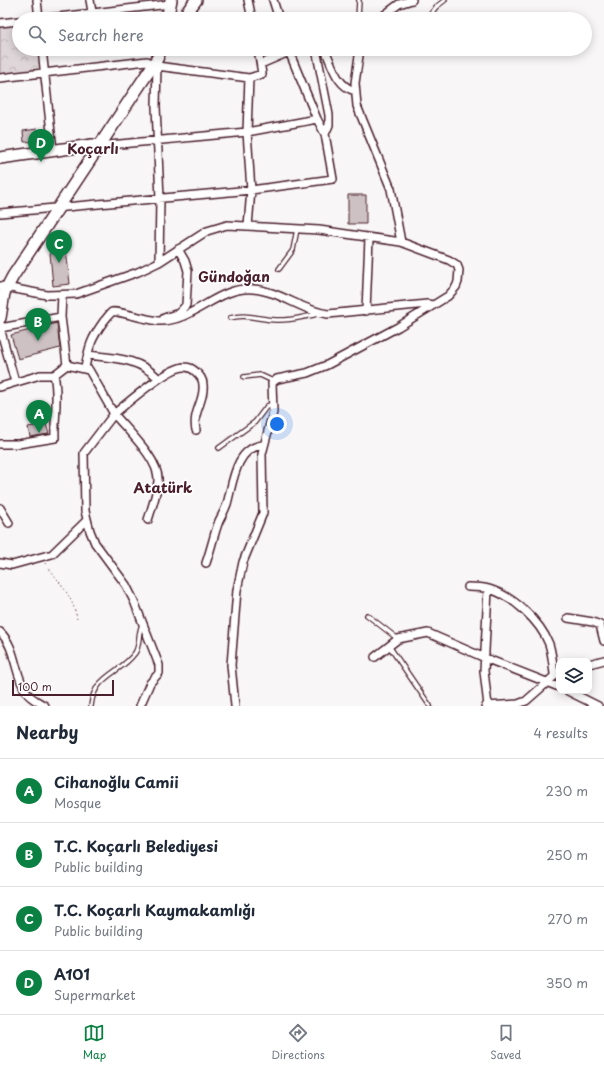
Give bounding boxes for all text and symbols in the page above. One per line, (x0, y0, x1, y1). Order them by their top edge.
search box (12, 12, 592, 56)
icon: search (26, 23, 48, 45)
text: Search here (58, 23, 144, 46)
pin: D (28, 129, 54, 162)
district label: Koçarlı (67, 138, 119, 159)
pin: C (46, 230, 72, 263)
district label: Gündoğan (198, 266, 270, 287)
pin: B (25, 308, 51, 341)
pin: A (26, 400, 52, 433)
your location (267, 414, 287, 434)
district label: Atatürk (134, 477, 193, 498)
map controls (556, 658, 592, 694)
button: layers (556, 658, 592, 694)
scale bar (12, 678, 114, 697)
text: 100 m (18, 678, 52, 695)
text: Nearby (16, 719, 78, 745)
text: 4 results (534, 723, 588, 742)
text: Cihanoğlu Camii (54, 770, 179, 793)
text: A (24, 781, 34, 800)
text: 230 m (546, 781, 588, 800)
text: Mosque (54, 793, 101, 812)
text: T.C. Koçarlı Belediyesi (54, 834, 218, 857)
text: B (25, 845, 33, 864)
text: 250 m (546, 845, 588, 864)
text: Public building (54, 857, 143, 876)
text: T.C. Koçarlı Kaymakamlığı (54, 898, 255, 921)
text: C (24, 909, 34, 928)
text: 270 m (547, 909, 588, 928)
text: Public building (54, 921, 143, 940)
text: A101 (54, 962, 90, 985)
text: D (24, 973, 34, 992)
text: 350 m (546, 973, 588, 992)
text: Supermarket (54, 985, 136, 1004)
tab: Map (83, 1022, 106, 1063)
tab: Directions (271, 1022, 325, 1063)
tab: Saved (490, 1022, 521, 1063)

